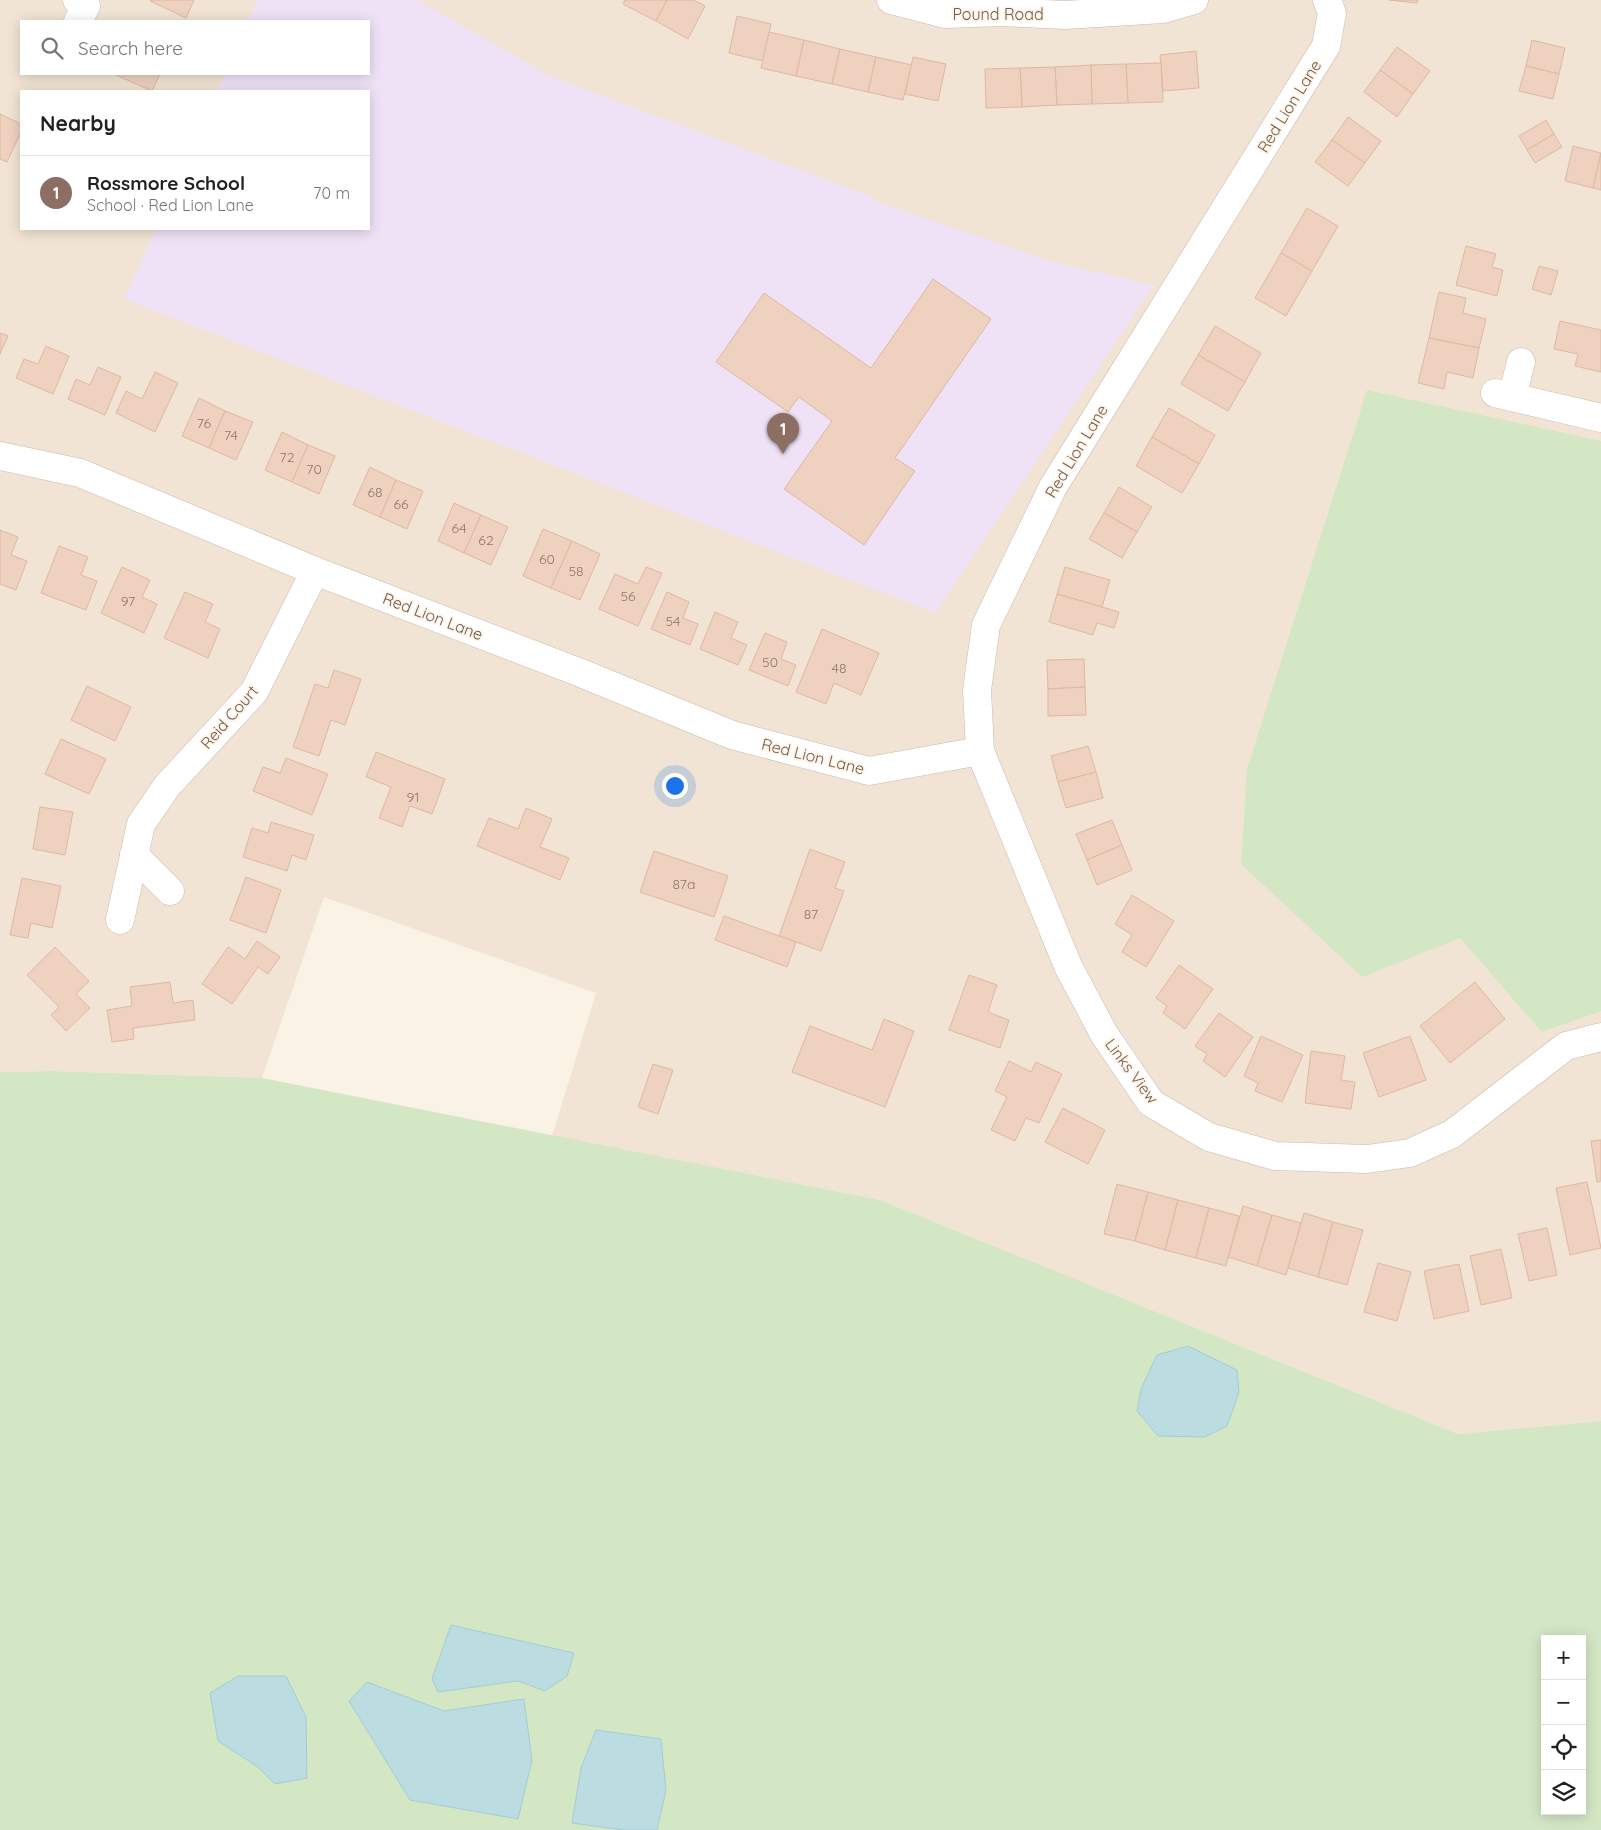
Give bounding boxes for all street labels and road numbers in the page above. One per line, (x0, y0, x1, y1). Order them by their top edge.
street label: Pound Road (952, 4, 1044, 24)
street label: Red Lion Lane (1253, 56, 1325, 156)
street label: Red Lion Lane (1040, 401, 1112, 501)
street label: Red Lion Lane (380, 588, 486, 644)
street label: Reid Court (196, 681, 262, 753)
street label: Red Lion Lane (759, 734, 867, 778)
street label: Links View (1101, 1034, 1163, 1108)

